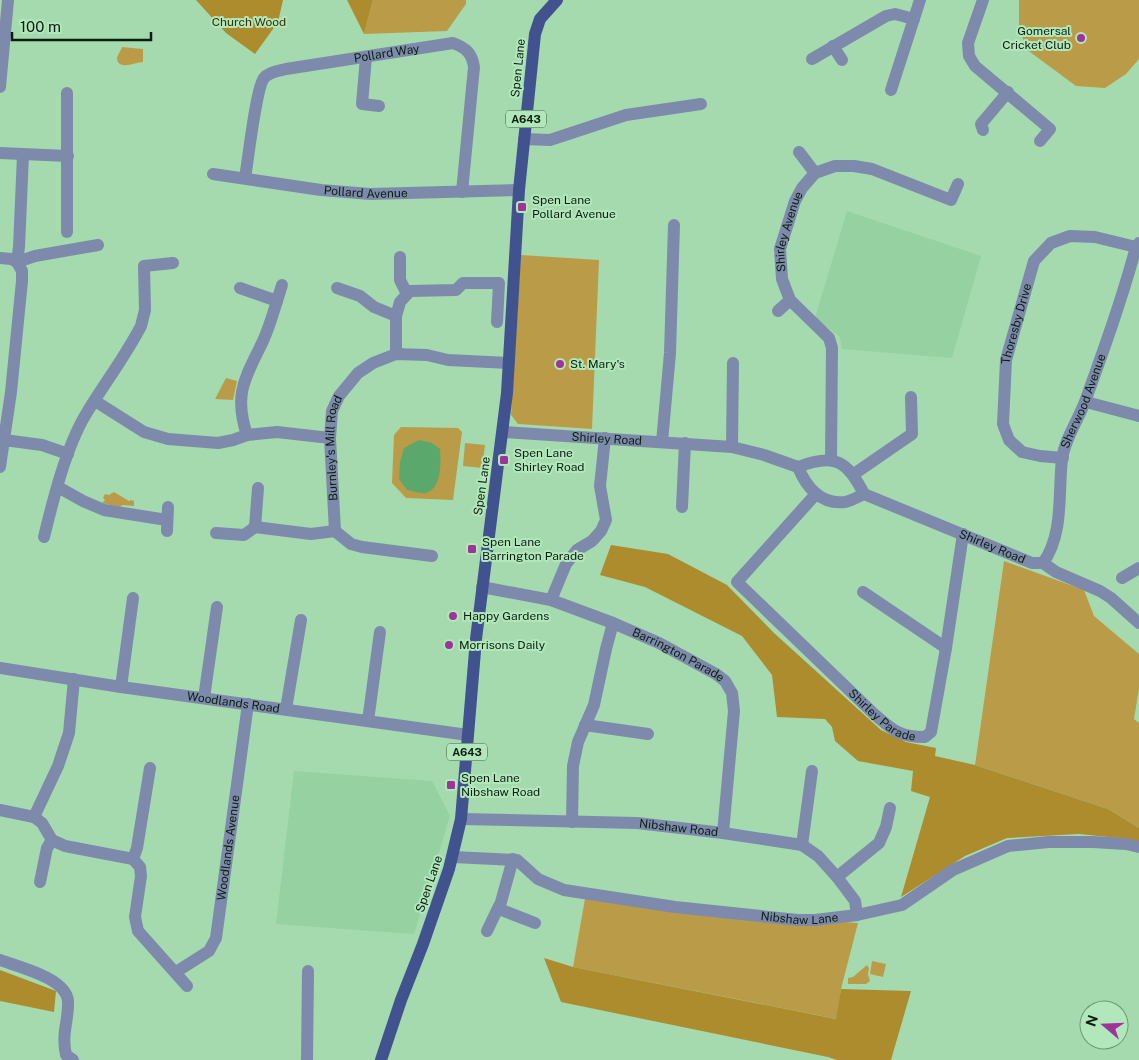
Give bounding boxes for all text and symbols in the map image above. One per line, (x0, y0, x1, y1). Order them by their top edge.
scale bar (12, 10, 151, 42)
park label: Church Wood (212, 15, 286, 29)
text: 100 m (20, 18, 61, 35)
place label: Gomersal Cricket Club (1002, 24, 1071, 52)
marker: Gomersal Cricket Club (1075, 32, 1087, 44)
street label: Spen Lane (508, 38, 528, 98)
street label: Pollard Way (353, 41, 421, 65)
road number: A643 (506, 110, 546, 128)
street label: Pollard Avenue (323, 183, 408, 201)
street label: Shirley Avenue (773, 189, 806, 273)
place label: Spen Lane Pollard Avenue (532, 193, 616, 221)
marker: Spen Lane Pollard Avenue (516, 201, 528, 213)
street label: Thoresby Drive (999, 282, 1034, 364)
street label: Sherwood Avenue (1058, 352, 1109, 450)
place label: St. Mary's (570, 357, 625, 371)
marker: St. Mary's (554, 358, 566, 370)
street label: Burnley's Mill Road (323, 393, 345, 501)
street label: Shirley Road (571, 430, 642, 448)
place label: Spen Lane Shirley Road (514, 446, 584, 474)
marker: Spen Lane Shirley Road (498, 454, 510, 466)
street label: Spen Lane (471, 456, 493, 516)
street label: Shirley Road (957, 527, 1028, 567)
place label: Spen Lane Barrington Parade (482, 535, 584, 563)
marker: Spen Lane Barrington Parade (466, 543, 478, 555)
place label: Happy Gardens (463, 609, 549, 623)
marker: Happy Gardens (447, 610, 459, 622)
street label: Barrington Parade (630, 625, 727, 685)
place label: Morrisons Daily (459, 638, 546, 652)
marker: Morrisons Daily (443, 639, 455, 651)
street label: Shirley Parade (846, 686, 917, 744)
street label: Woodlands Road (186, 689, 281, 716)
road number: A643 (447, 744, 487, 760)
place label: Spen Lane Nibshaw Road (461, 771, 540, 799)
marker: Spen Lane Nibshaw Road (445, 779, 457, 791)
street label: Woodlands Avenue (214, 794, 243, 901)
street label: Nibshaw Road (638, 816, 719, 839)
street label: Spen Lane (413, 854, 445, 914)
street label: Nibshaw Lane (760, 909, 839, 927)
north arrow (1079, 1000, 1129, 1050)
text: N (1082, 1013, 1101, 1029)

